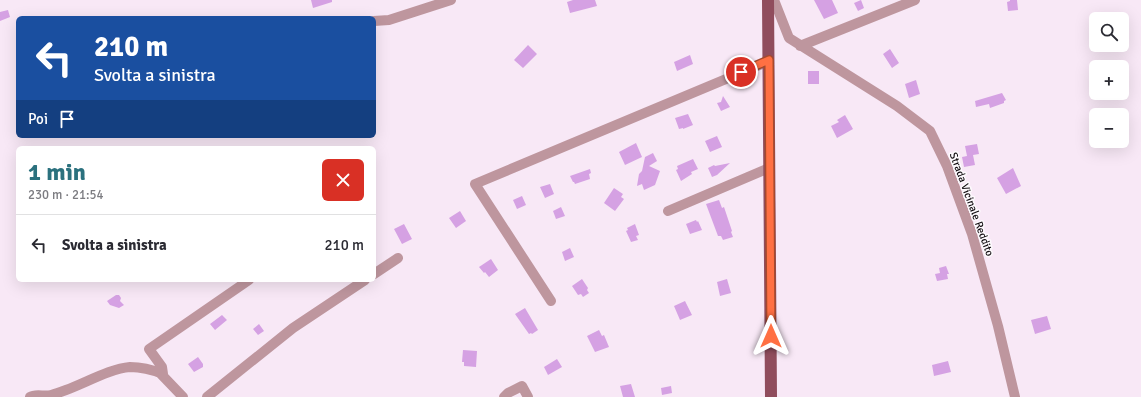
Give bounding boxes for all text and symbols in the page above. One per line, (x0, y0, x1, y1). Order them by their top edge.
map controls (1089, 12, 1129, 148)
button: search (1089, 12, 1129, 52)
text: 210 m (94, 30, 168, 64)
icon: left (28, 32, 80, 84)
pin (724, 55, 758, 89)
button: + (1089, 60, 1129, 100)
icon: arrive (730, 61, 752, 83)
text: Svolta a sinistra (94, 64, 216, 86)
icon: arrive (56, 108, 78, 130)
button: − (1089, 108, 1129, 148)
text: Poi (28, 110, 48, 128)
street label: Strada Vicinale Reddito (947, 151, 996, 258)
text: 1 min (28, 157, 86, 187)
button: close (322, 159, 364, 201)
text: 230 m · 21:54 (28, 187, 104, 203)
icon: left (28, 234, 50, 256)
text: Svolta a sinistra (62, 236, 167, 254)
text: 210 m (324, 236, 364, 254)
position arrow (750, 315, 792, 357)

